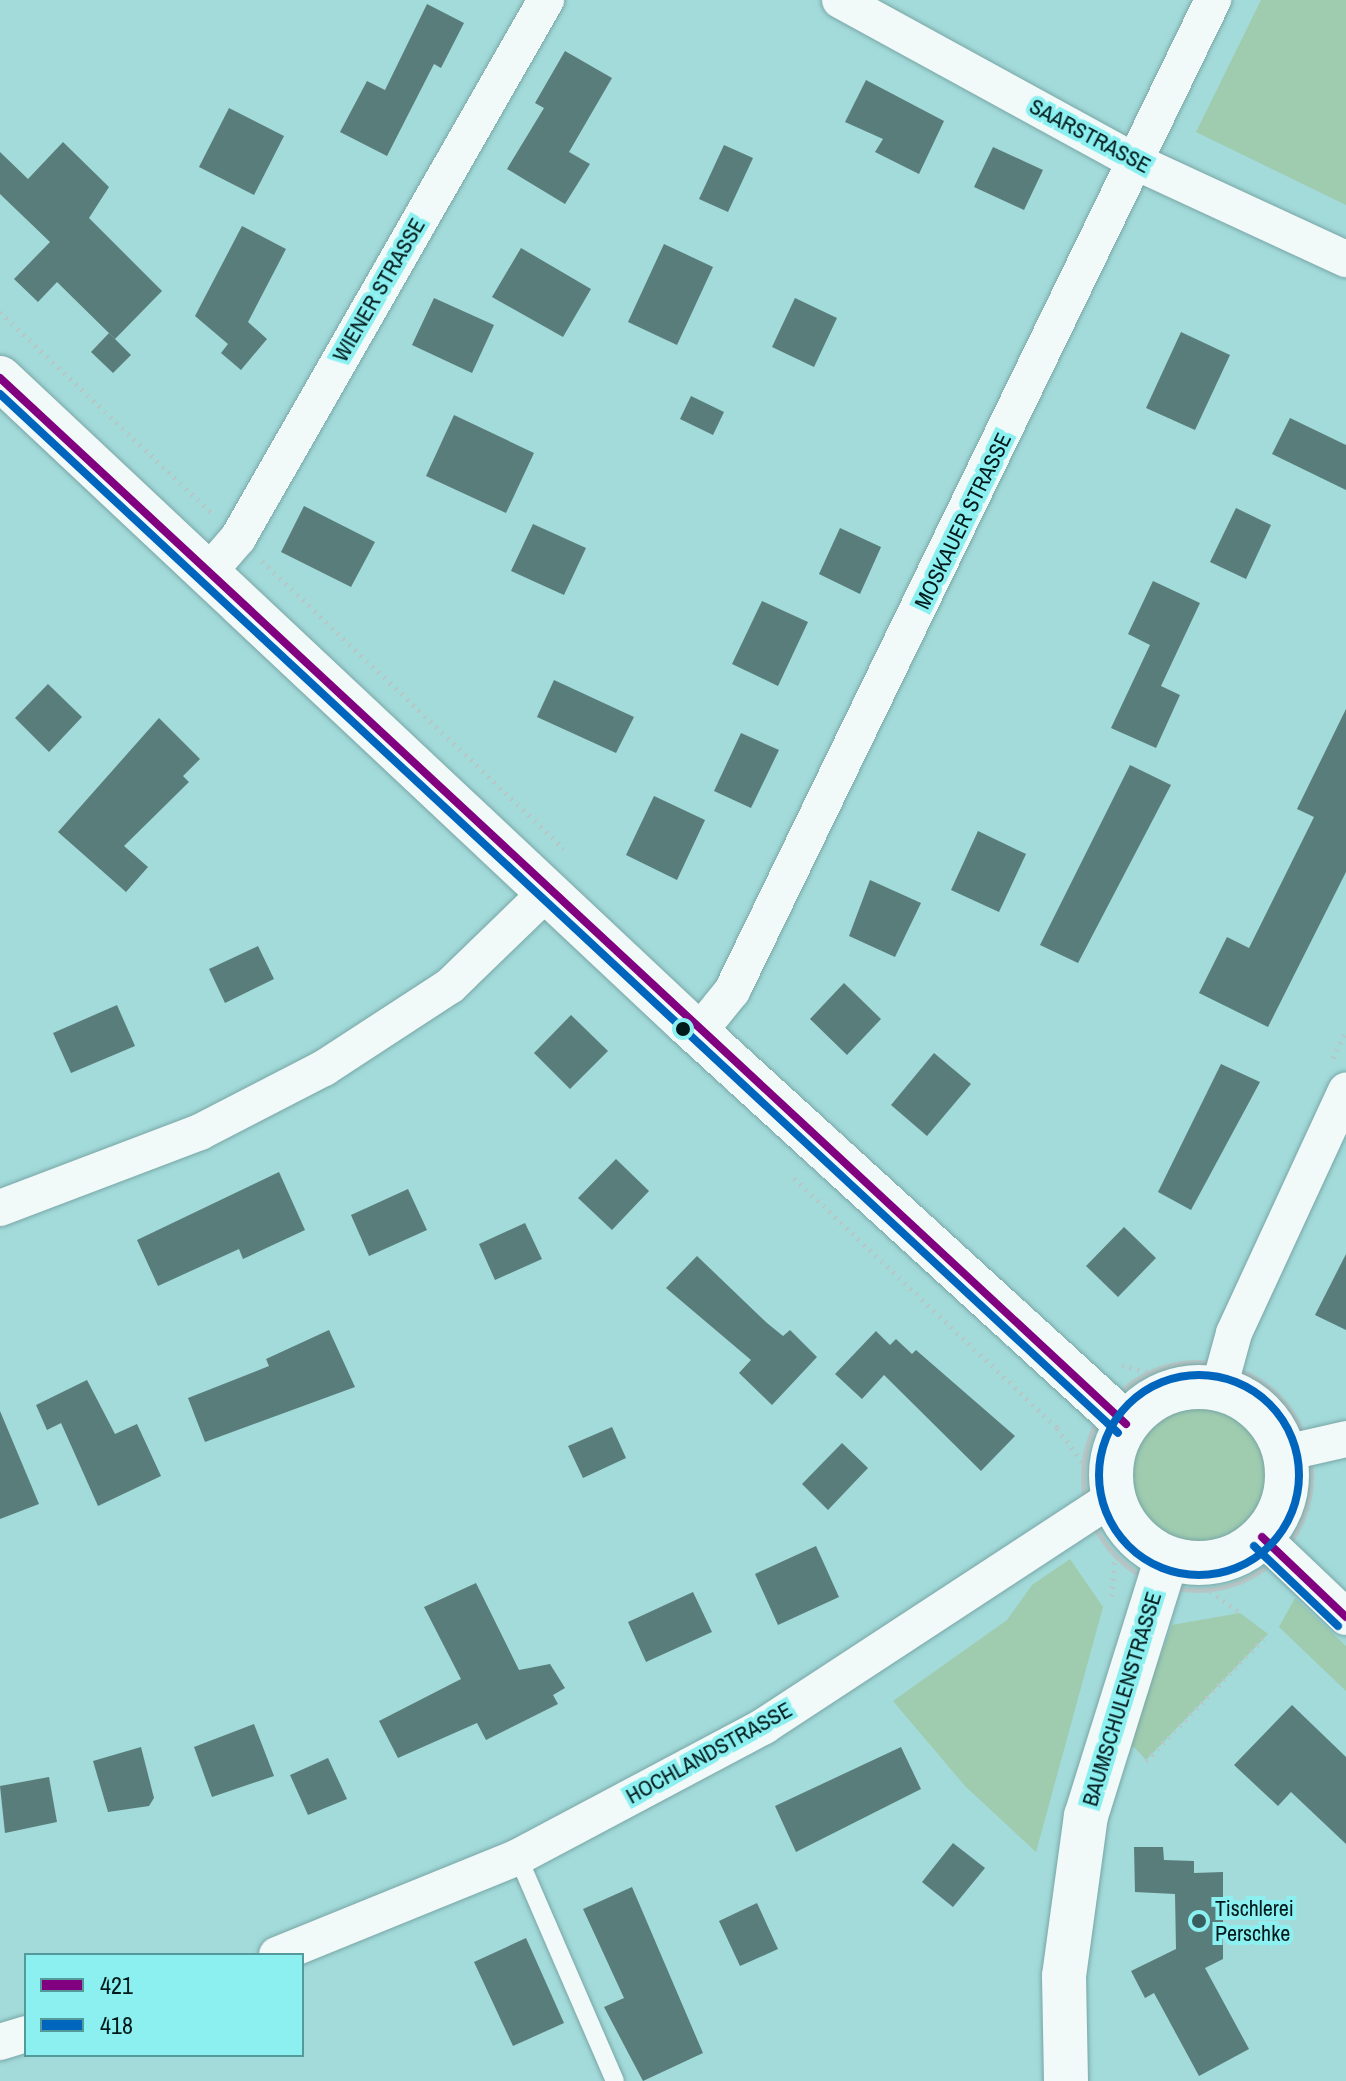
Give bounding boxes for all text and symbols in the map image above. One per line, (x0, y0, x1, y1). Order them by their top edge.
street label: SAARSTRASSE (1025, 93, 1155, 179)
street label: WIENER STRASSE (327, 214, 431, 366)
street label: MOSKAUER STRASSE (909, 429, 1017, 613)
unlabelled marker (675, 1021, 691, 1037)
street label: BAUMSCHULENSTRASSE (1077, 1589, 1167, 1809)
street label: HOCHLANDSTRASSE (622, 1697, 796, 1809)
place label: Tischlerei Perschke (1215, 1895, 1294, 1946)
marker: Tischlerei Perschke (1190, 1912, 1208, 1930)
legend (24, 1953, 304, 2057)
text: 421 (100, 1969, 133, 2001)
text: 418 (100, 2009, 133, 2041)

